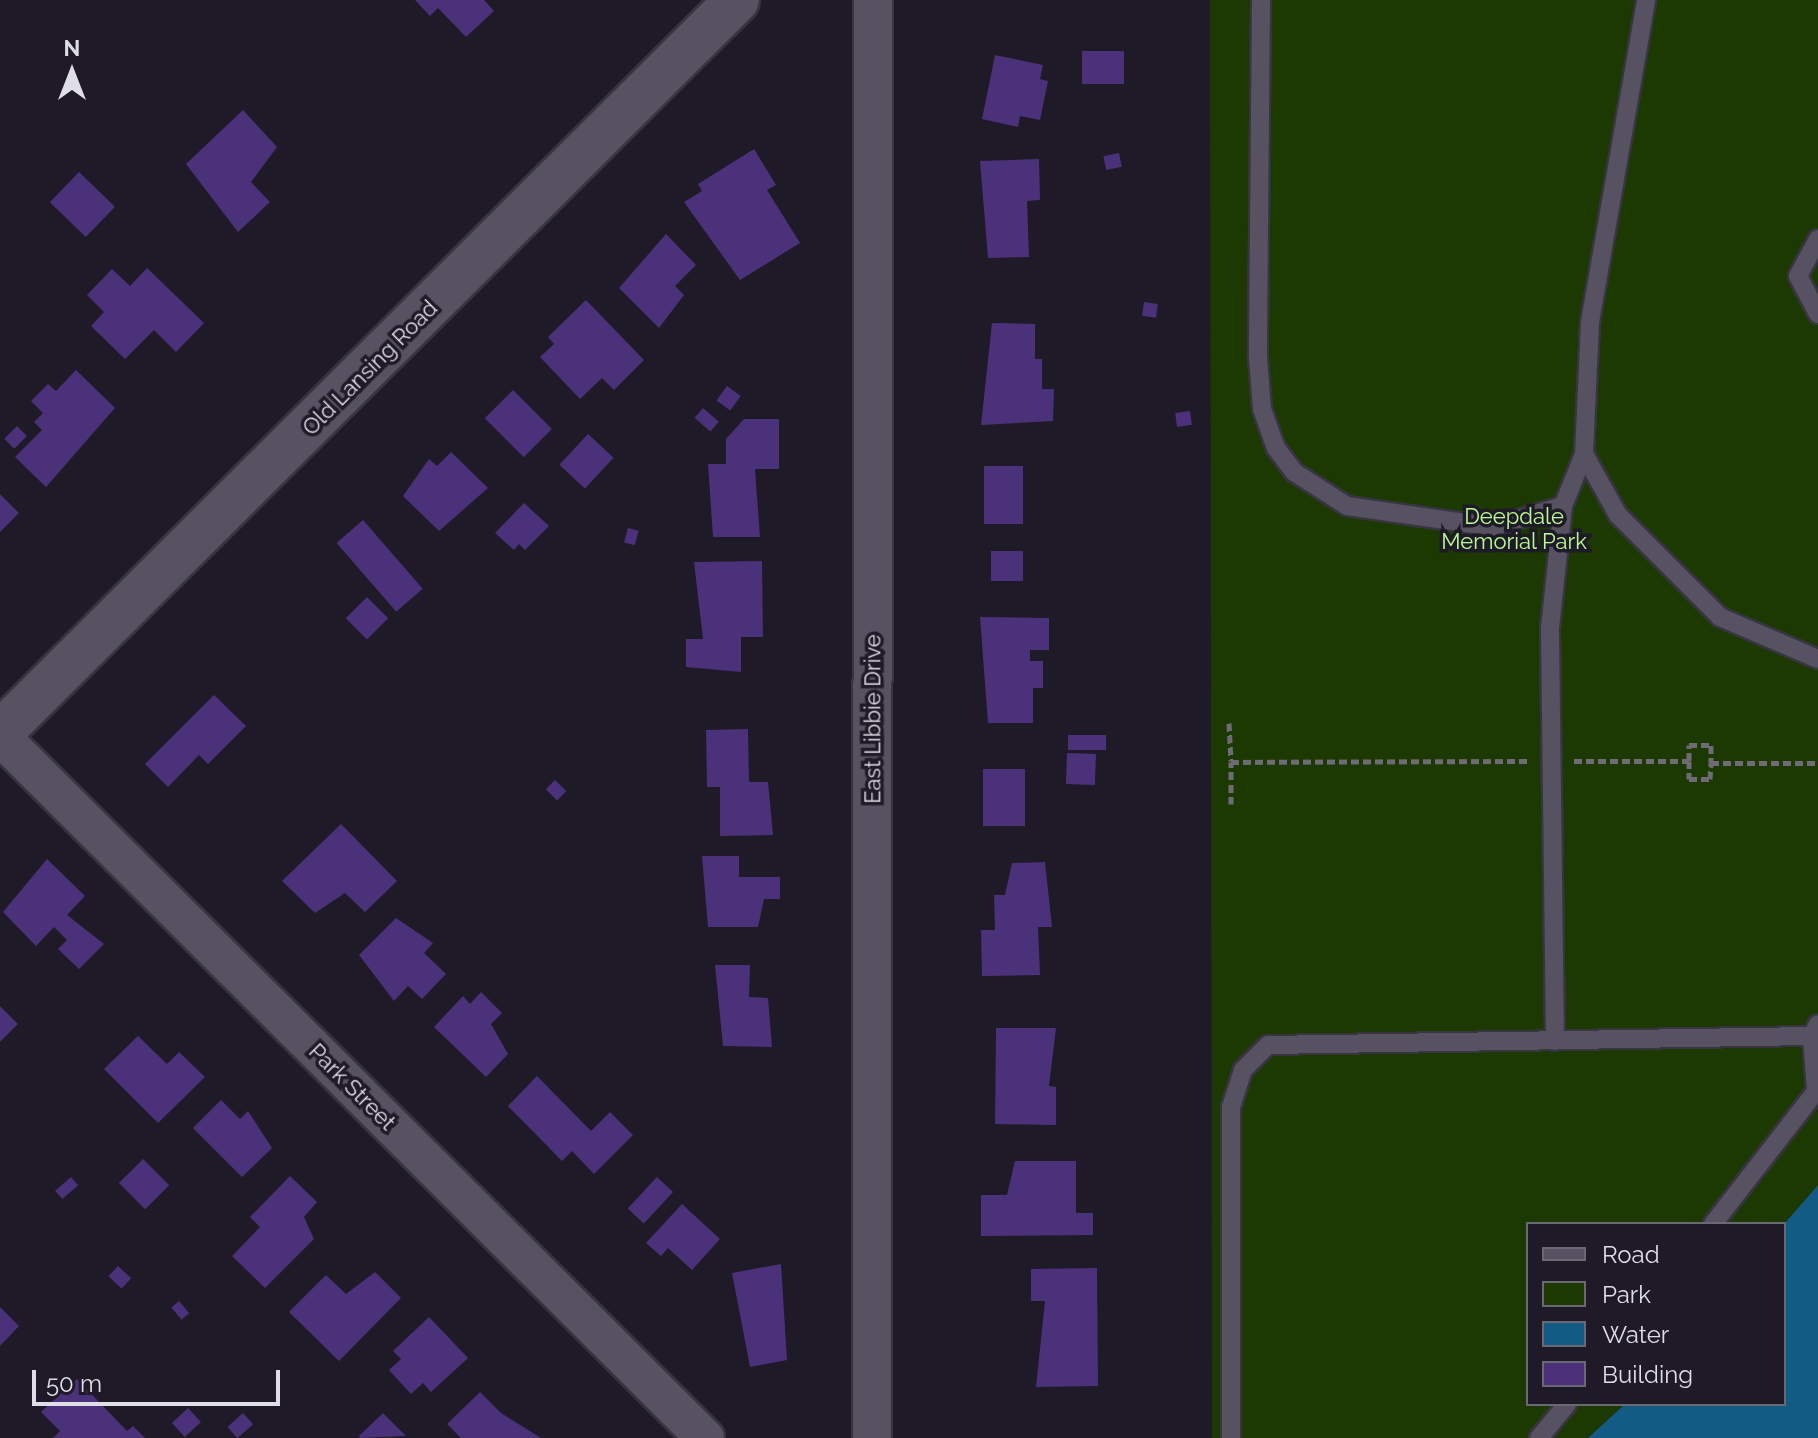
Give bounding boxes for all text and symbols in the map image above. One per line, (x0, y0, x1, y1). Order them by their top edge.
north arrow (32, 32, 112, 112)
text: N (64, 35, 80, 61)
street label: Old Lansing Road (297, 295, 443, 441)
park label: Deepdale Memorial Park (1441, 503, 1587, 554)
street label: East Libbie Drive (860, 634, 886, 804)
street label: Park Street (303, 1038, 401, 1136)
legend (1526, 1222, 1786, 1406)
text: Road (1602, 1240, 1660, 1269)
text: Park (1602, 1280, 1651, 1309)
text: Water (1602, 1320, 1669, 1349)
scale bar (36, 1354, 284, 1404)
text: Building (1602, 1360, 1693, 1389)
text: 50 m (46, 1369, 102, 1398)

